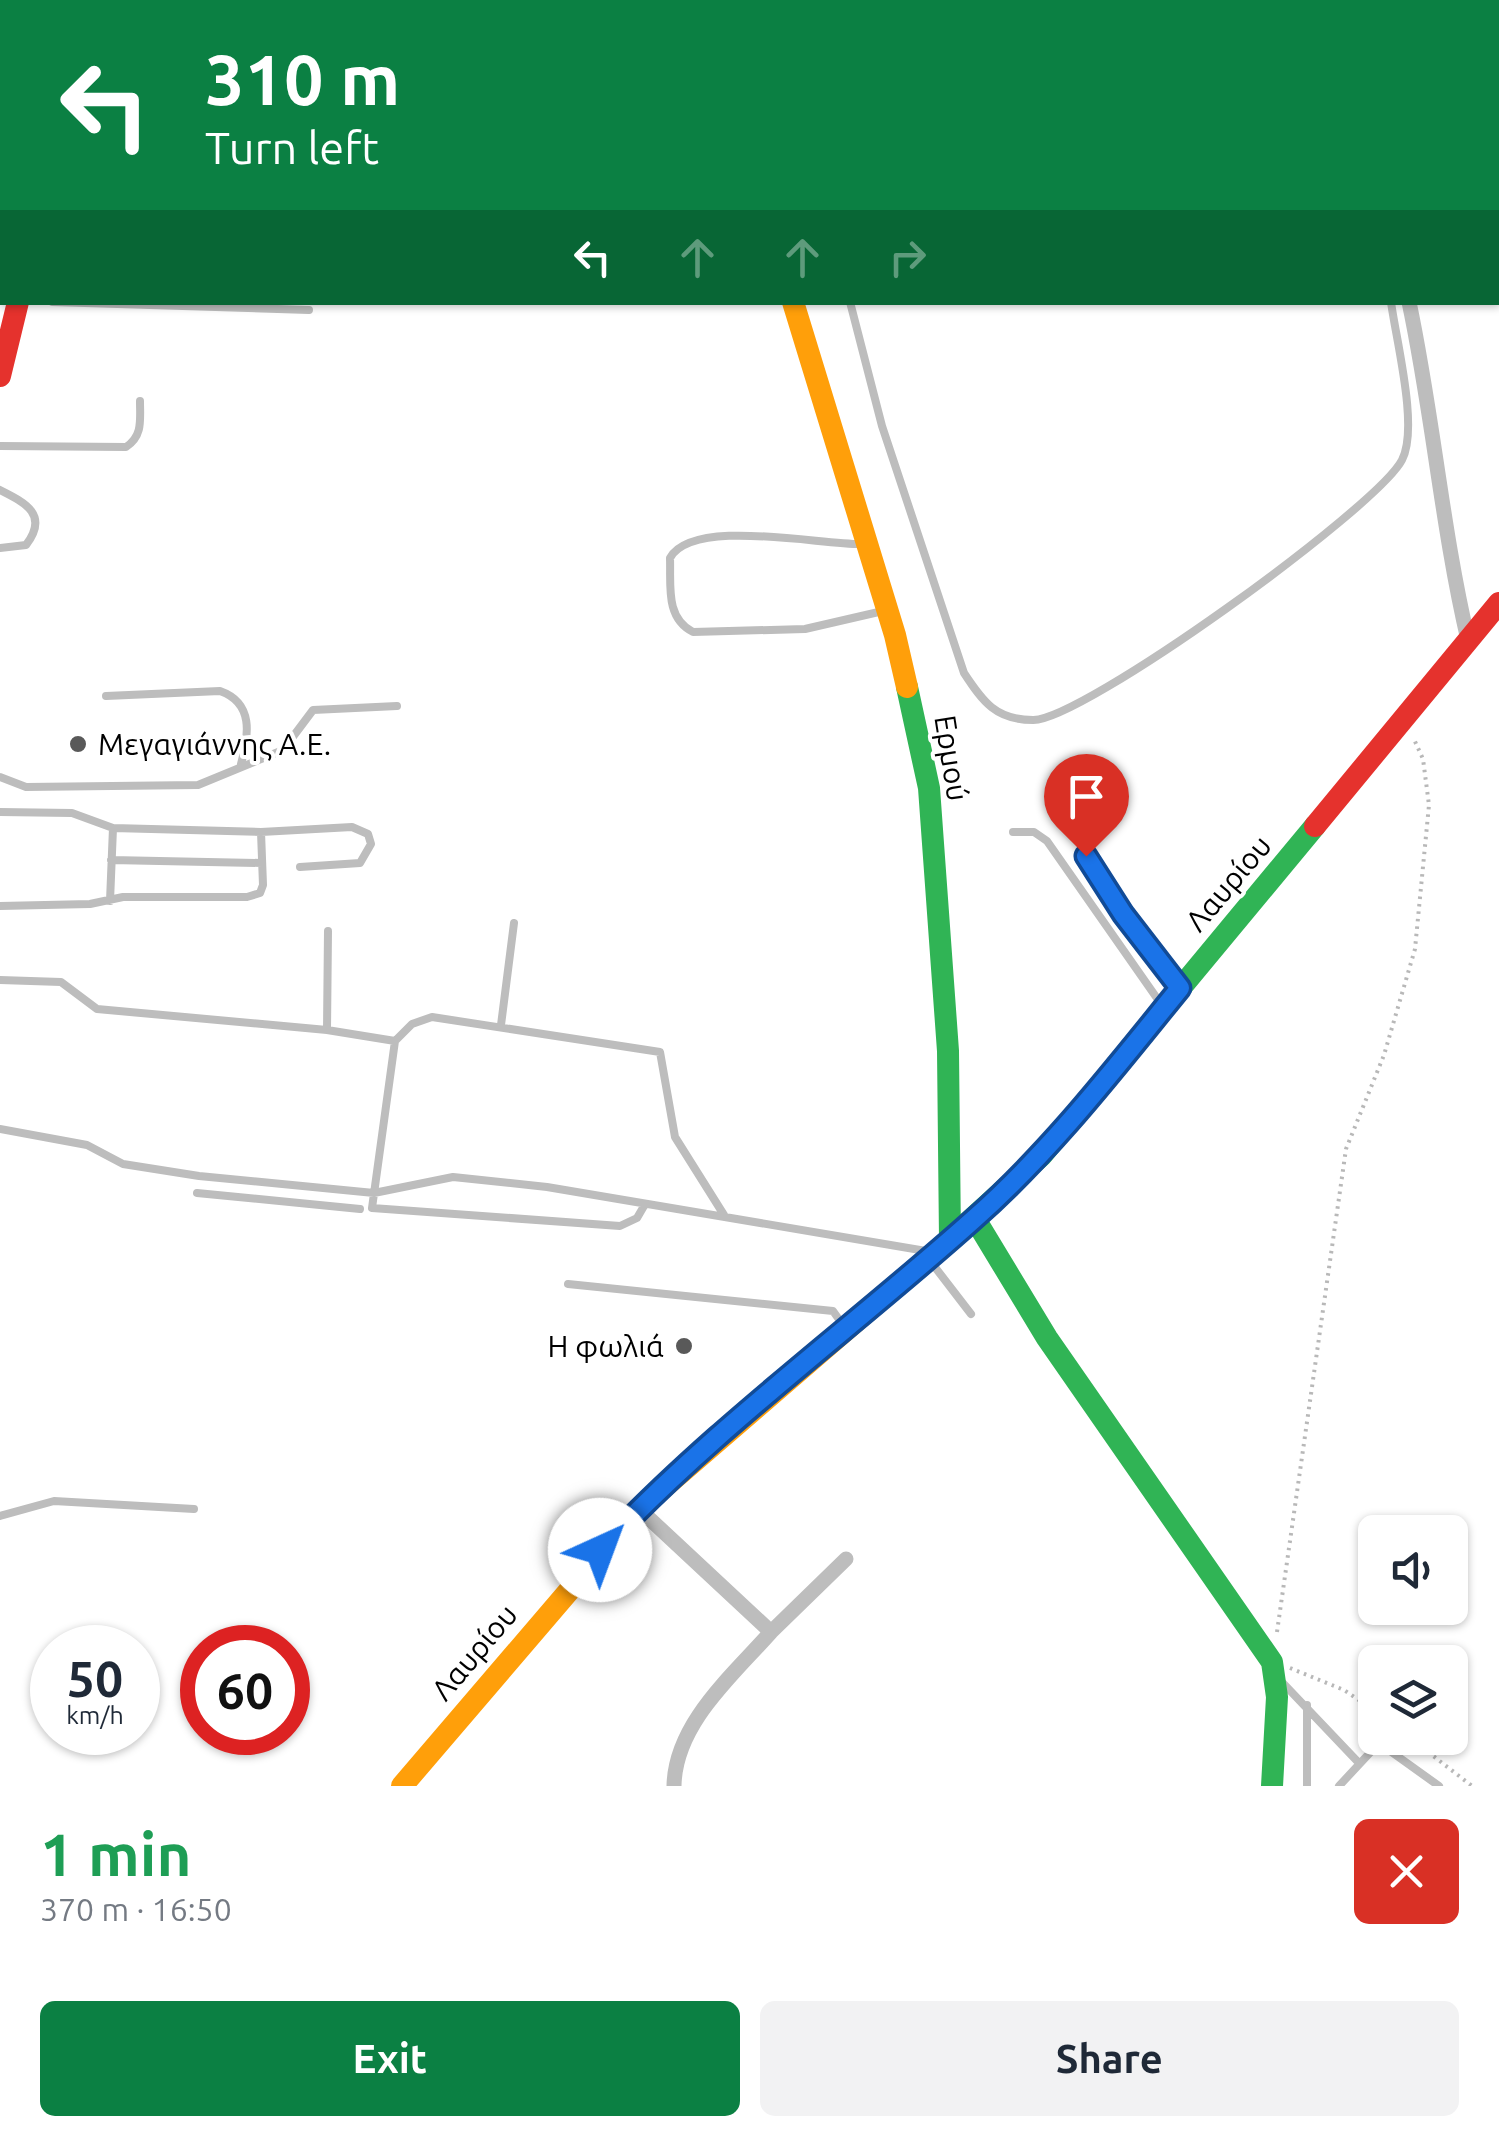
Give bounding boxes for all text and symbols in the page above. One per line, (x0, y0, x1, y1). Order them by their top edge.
icon: left (40, 40, 170, 170)
text: 310 m (205, 40, 400, 118)
text: Turn left (205, 122, 379, 173)
icon: left (565, 230, 620, 285)
icon: ahead (670, 230, 725, 285)
icon: ahead (775, 230, 830, 285)
icon: right (880, 230, 935, 285)
street label: Ερμού (928, 713, 976, 803)
place label: Μεγαγιάννης Α.Ε. (98, 727, 331, 761)
marker: Μεγαγιάννης Α.Ε. (67, 733, 89, 755)
pin (1044, 754, 1129, 857)
icon: arrive (1059, 769, 1114, 824)
street label: Λαυρίου (1178, 828, 1278, 938)
place label: Η φωλιά (548, 1329, 664, 1363)
marker: Η φωλιά (673, 1335, 695, 1357)
position arrow (548, 1498, 652, 1602)
map controls (1358, 1515, 1468, 1755)
button: sound (1358, 1515, 1468, 1625)
street label: Λαυρίου (424, 1597, 524, 1707)
speed limit sign: 60 (180, 1625, 310, 1755)
button: layers (1358, 1645, 1468, 1755)
text: 50 (67, 1650, 123, 1706)
text: km/h (66, 1701, 124, 1729)
button: close (1354, 1819, 1459, 1924)
text: 1 min (40, 1820, 192, 1887)
text: 370 m · 16:50 (40, 1891, 232, 1927)
button: Exit (40, 2001, 740, 2116)
button: Share (760, 2001, 1459, 2116)

